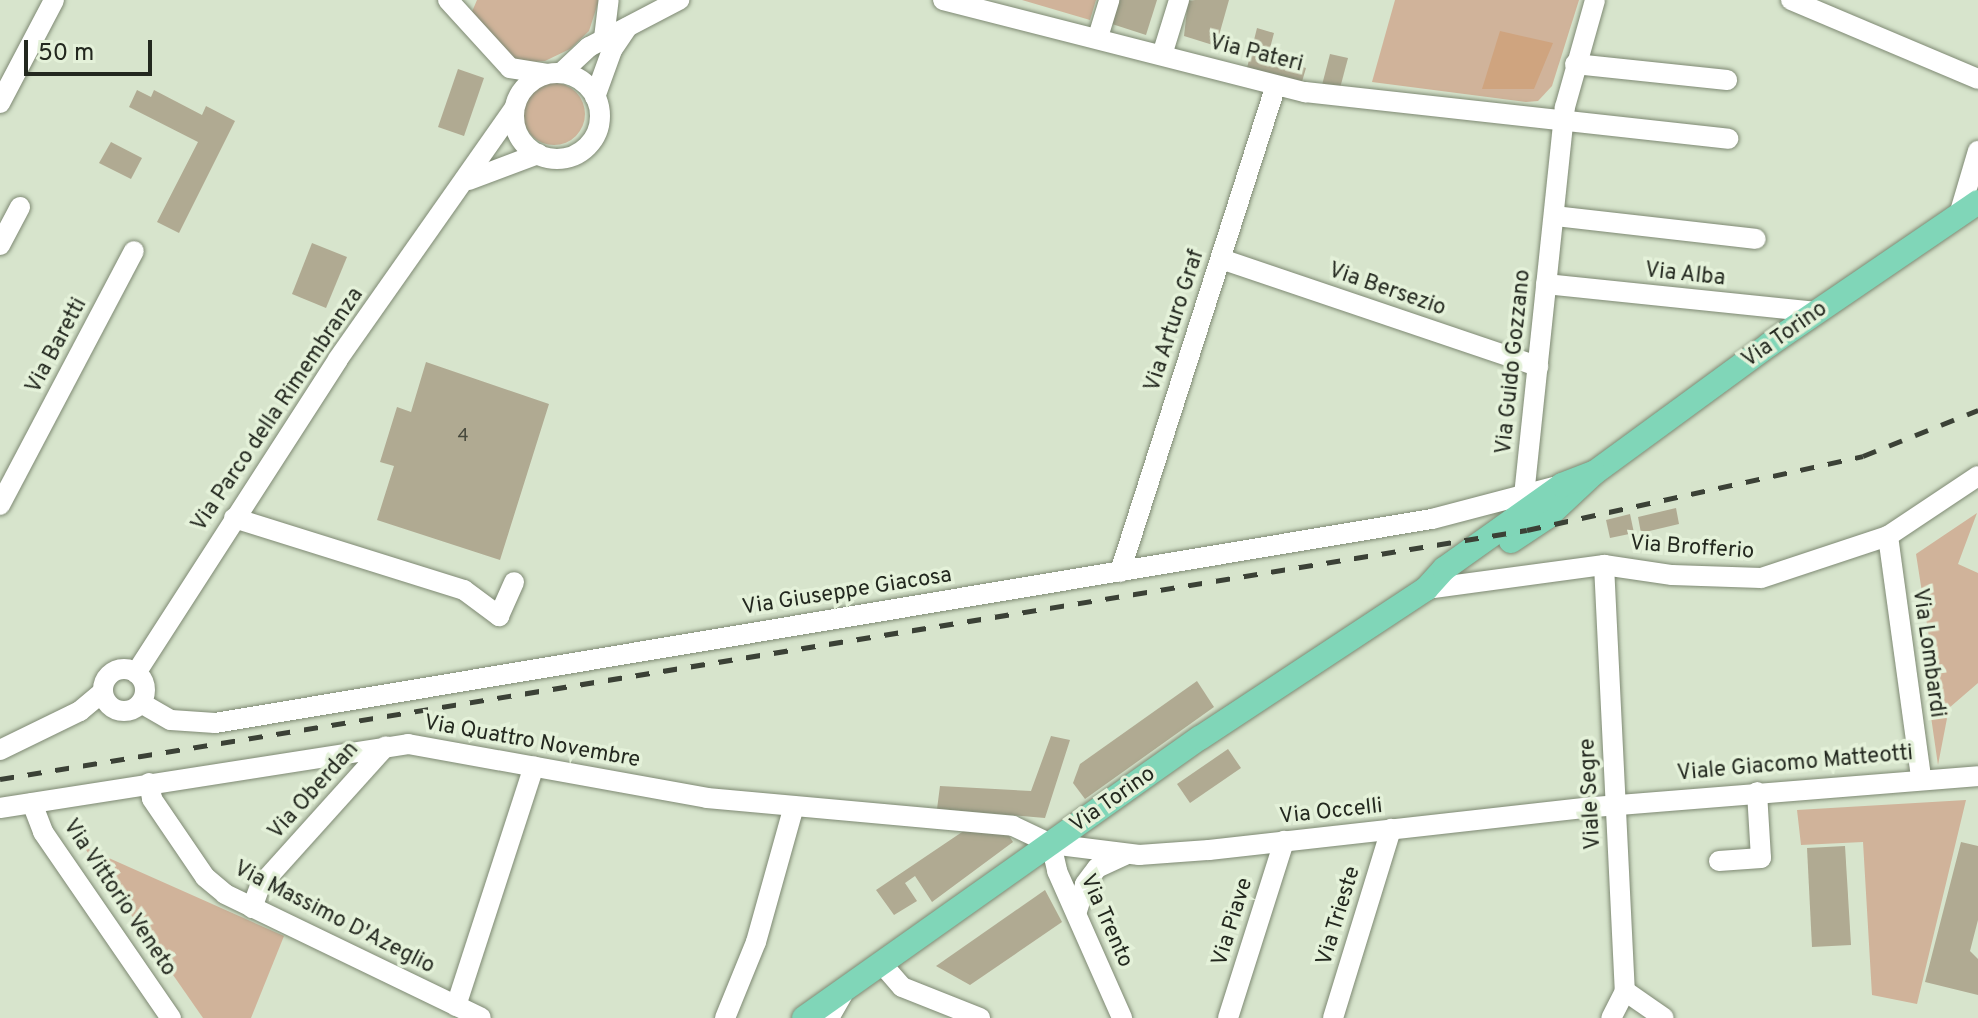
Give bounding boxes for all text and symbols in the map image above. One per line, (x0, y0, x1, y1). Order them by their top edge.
scale bar (28, 24, 156, 74)
street label: Via Pateri (1206, 30, 1306, 78)
text: 50 m (38, 39, 94, 69)
street label: Via Arturo Graf (1140, 246, 1210, 396)
street label: Via Bersezio (1325, 258, 1449, 322)
street label: Via Alba (1643, 258, 1727, 292)
street label: Via Guido Gozzano (1491, 268, 1537, 456)
street label: Via Parco della Rimembranza (186, 283, 370, 537)
street label: Via Baretti (21, 294, 93, 398)
street label: Via Torino (1737, 296, 1833, 374)
house number: 4 (457, 426, 469, 448)
street label: Via Brofferio (1629, 530, 1755, 566)
street label: Via Giuseppe Giacosa (740, 562, 954, 622)
street label: Via Lombardi (1906, 587, 1950, 719)
street label: Via Quattro Novembre (422, 710, 642, 774)
street label: Via Oberdan (263, 737, 365, 845)
street label: Viale Segre (1575, 738, 1607, 850)
street label: Viale Giacomo Matteotti (1676, 741, 1914, 787)
street label: Via Torino (1065, 761, 1161, 839)
street label: Via Occelli (1278, 793, 1384, 831)
street label: Via Vittorio Veneto (56, 814, 182, 982)
street label: Via Massimo D'Azeglio (229, 856, 439, 980)
street label: Via Trieste (1311, 863, 1367, 969)
street label: Via Trento (1074, 870, 1138, 972)
street label: Via Piave (1207, 875, 1259, 969)

